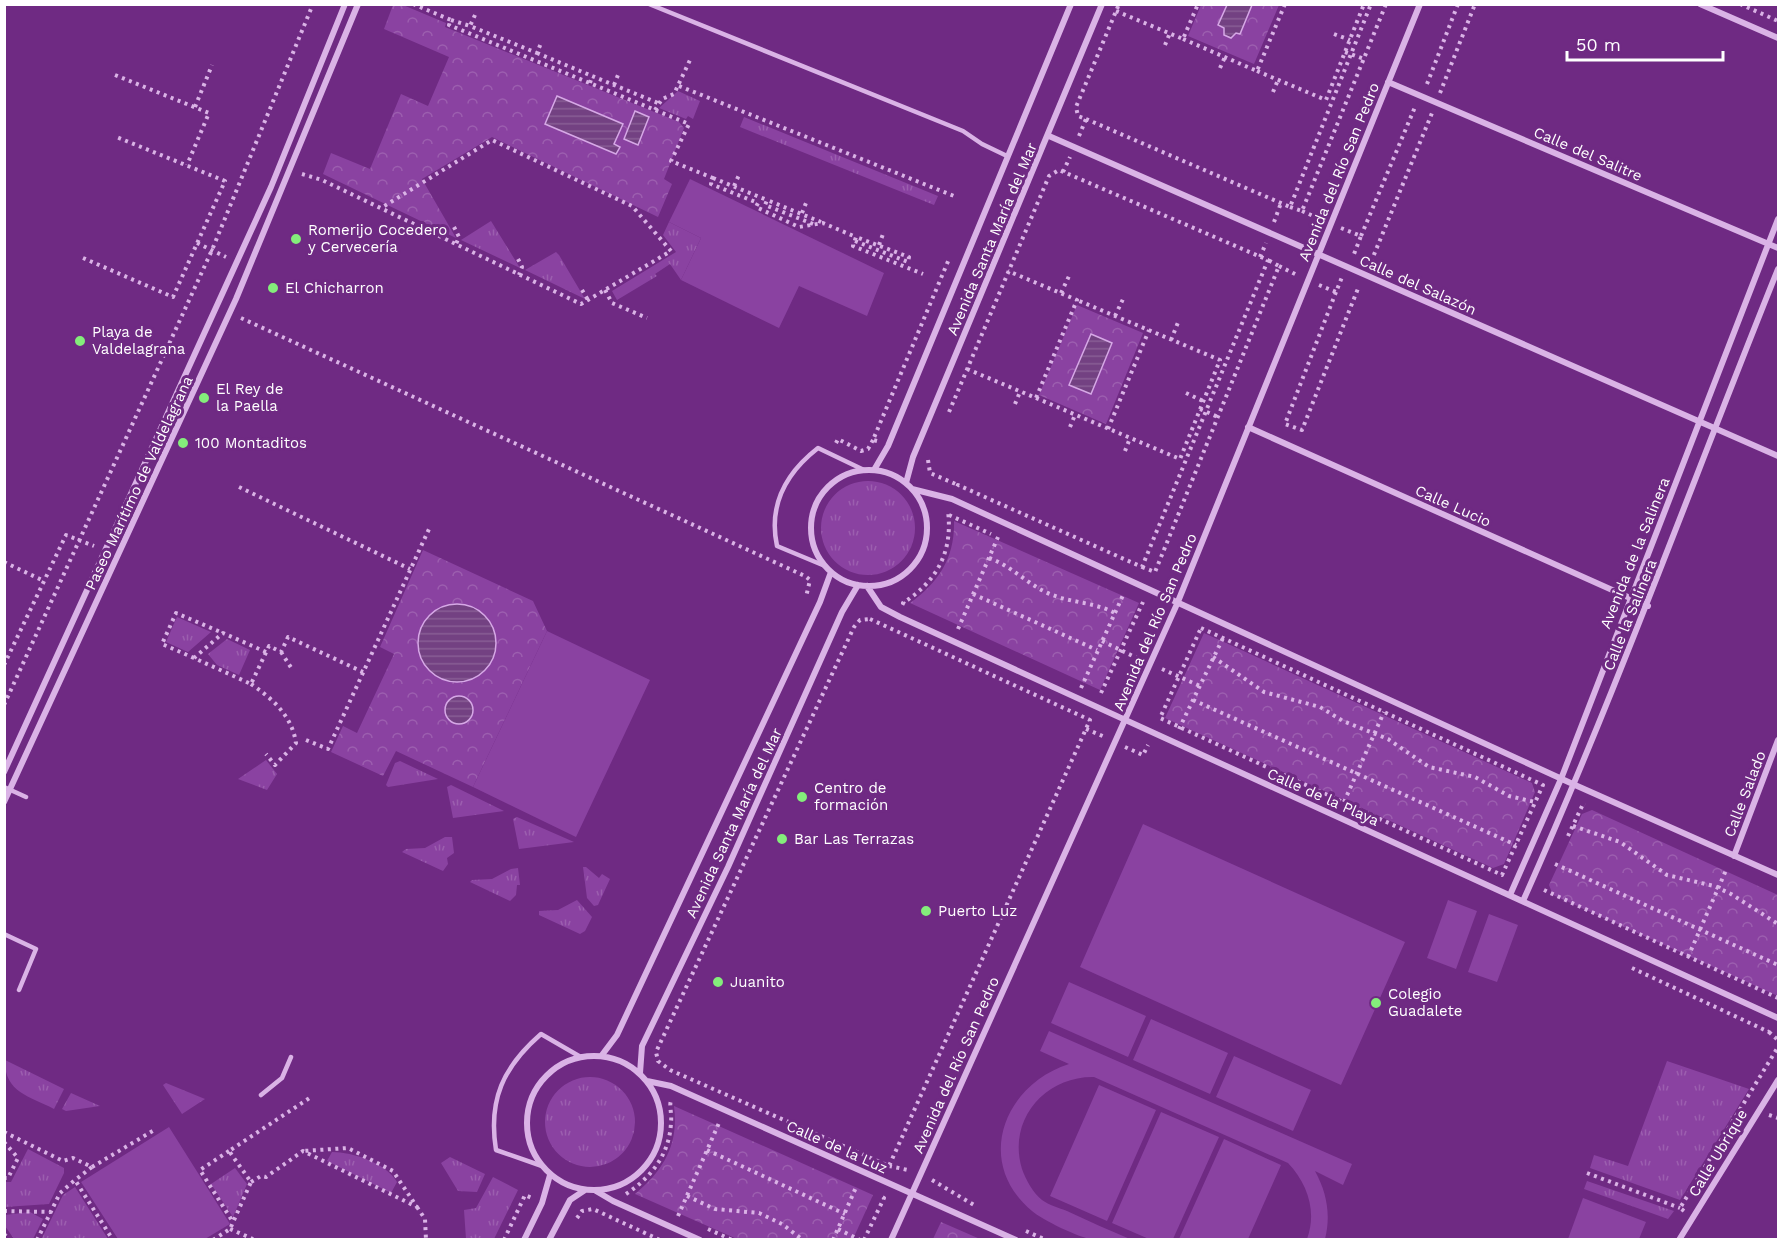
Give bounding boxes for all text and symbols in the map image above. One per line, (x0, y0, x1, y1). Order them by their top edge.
scale bar (1567, 24, 1723, 62)
text: 50 m (1576, 34, 1621, 55)
street label: Avenida del Río San Pedro (1295, 80, 1383, 264)
street label: Calle del Salitre (1531, 123, 1645, 185)
street label: Avenida Santa María del Mar (943, 140, 1041, 338)
place label: Romerijo Cocedero y Cervecería (308, 221, 447, 256)
marker: Romerijo Cocedero y Cervecería (289, 232, 303, 246)
street label: Calle del Salazón (1357, 251, 1479, 319)
place label: El Chicharron (285, 279, 384, 297)
marker: El Chicharron (266, 281, 280, 295)
place label: Playa de Valdelagrana (92, 323, 186, 358)
marker: Playa de Valdelagrana (73, 334, 87, 348)
street label: Paseo Marítimo de Valdelagrana (81, 373, 197, 593)
place label: El Rey de la Paella (216, 380, 283, 415)
marker: El Rey de la Paella (197, 391, 211, 405)
place label: 100 Montaditos (195, 434, 307, 452)
marker: 100 Montaditos (176, 436, 190, 450)
street label: Avenida de la Salinera (1596, 474, 1674, 631)
street label: Calle Lucio (1412, 481, 1494, 531)
street label: Avenida del Río San Pedro (1109, 530, 1201, 714)
street label: Calle la Salinera (1599, 556, 1661, 673)
street label: Avenida Santa María del Mar (682, 725, 786, 921)
street label: Calle Salado (1720, 748, 1770, 840)
street label: Calle de la Playa (1264, 764, 1382, 830)
place label: Centro de formación (814, 779, 888, 814)
marker: Centro de formación (795, 790, 809, 804)
place label: Bar Las Terrazas (794, 830, 914, 848)
marker: Bar Las Terrazas (775, 832, 789, 846)
place label: Puerto Luz (938, 902, 1017, 920)
marker: Puerto Luz (919, 904, 933, 918)
place label: Juanito (730, 973, 785, 991)
street label: Avenida del Río San Pedro (909, 974, 1003, 1156)
marker: Juanito (711, 975, 725, 989)
place label: Colegio Guadalete (1388, 985, 1462, 1020)
marker: Colegio Guadalete (1369, 996, 1383, 1010)
street label: Calle Ubrique (1685, 1106, 1751, 1200)
street label: Calle de la Luz (784, 1117, 890, 1177)

